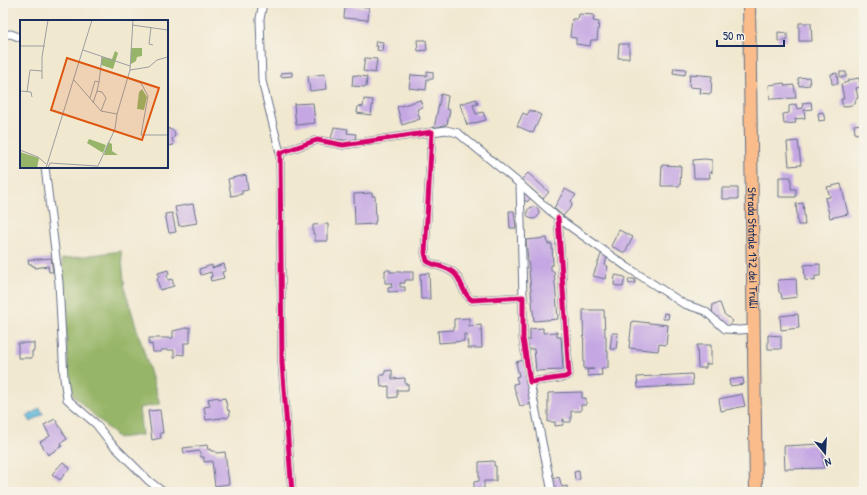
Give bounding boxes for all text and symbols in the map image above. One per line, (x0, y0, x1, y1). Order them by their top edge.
inset map (20, 20, 168, 168)
scale bar (717, 22, 784, 48)
text: 50 m (723, 27, 744, 44)
street label: Strada Statale 172 dei Trulli (744, 187, 762, 309)
north arrow (805, 433, 845, 473)
text: N (823, 455, 833, 470)

